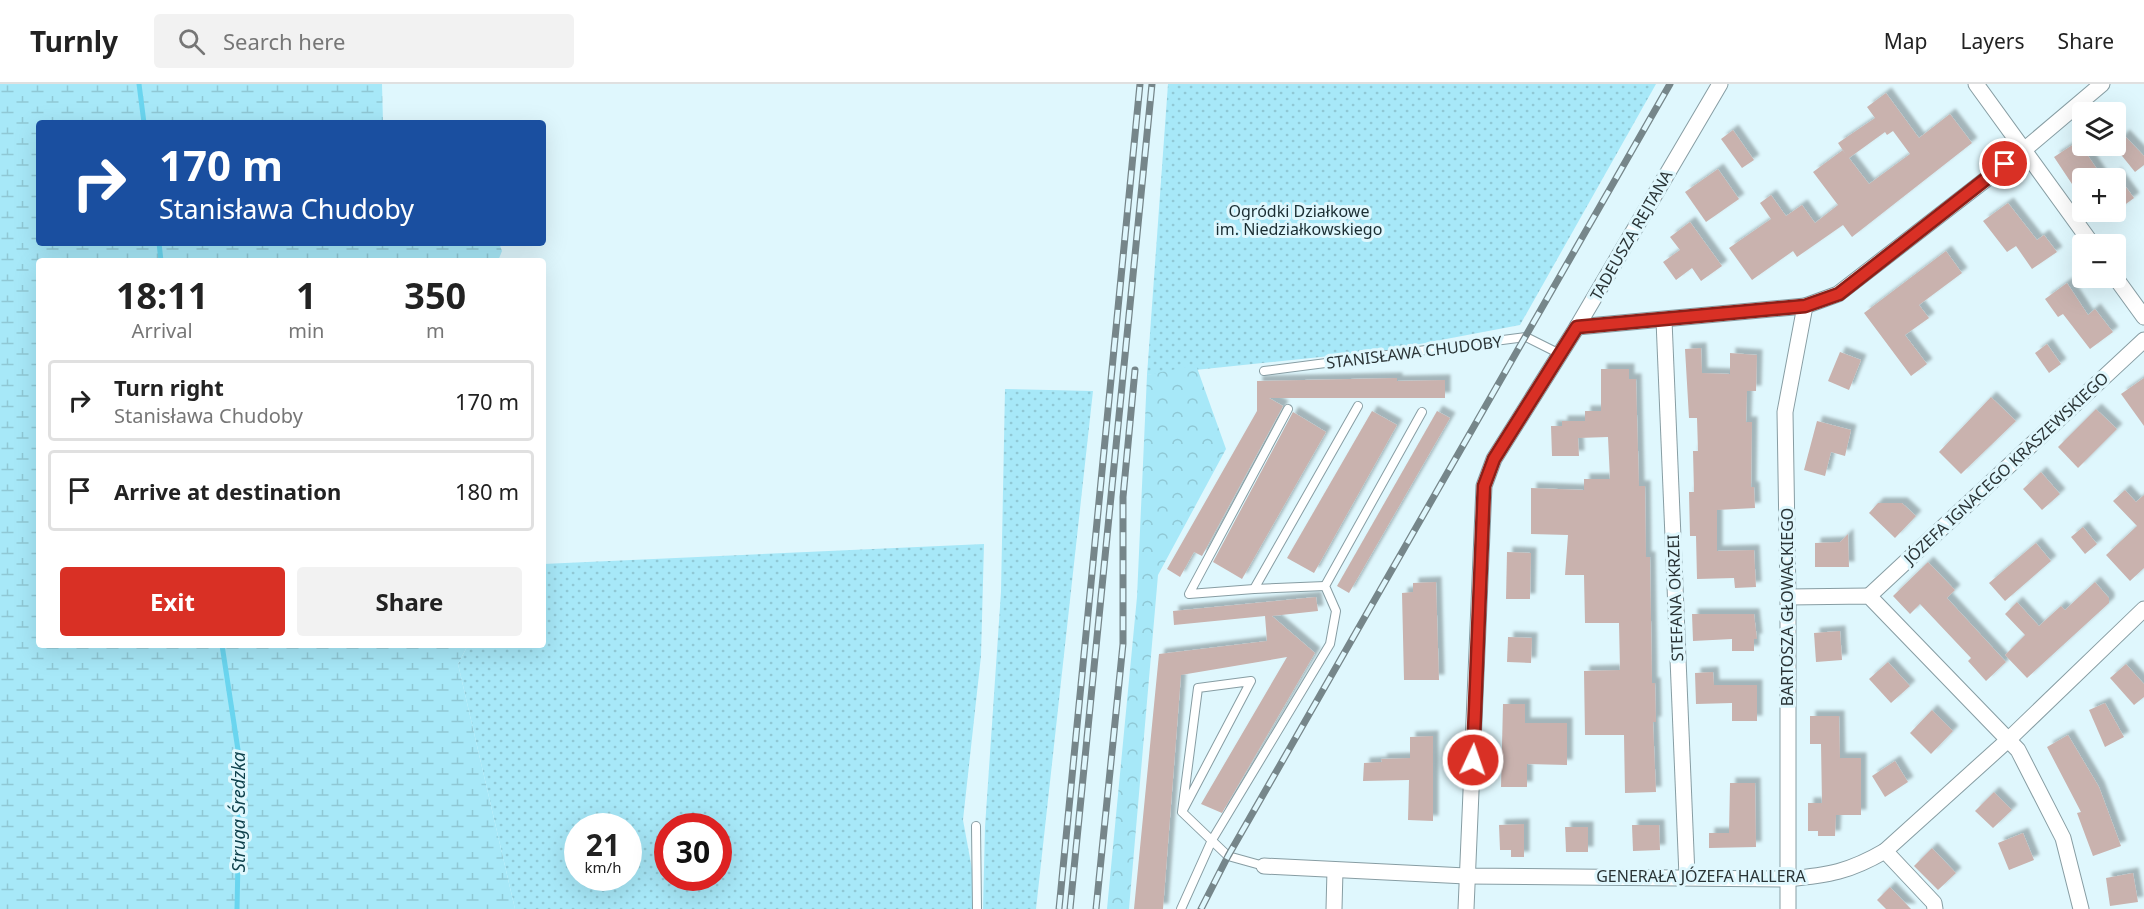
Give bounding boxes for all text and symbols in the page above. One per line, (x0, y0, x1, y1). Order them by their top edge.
search box (154, 14, 574, 68)
text: Turnly (30, 22, 118, 60)
icon: search (175, 25, 208, 58)
text: Search here (223, 26, 345, 56)
text: Map (1884, 27, 1928, 55)
text: Layers (1961, 27, 2025, 55)
text: Share (2058, 27, 2114, 55)
map controls (2072, 102, 2126, 288)
button: layers (2072, 102, 2126, 156)
text: 170 m (159, 136, 283, 193)
pin (1979, 138, 2030, 189)
icon: right (60, 144, 138, 222)
icon: arrive (1988, 147, 2021, 180)
street label: TADEUSZA REJTANA (1585, 165, 1678, 304)
button: + (2072, 168, 2126, 222)
text: Stanisława Chudoby (159, 190, 414, 227)
park label: Ogródki Działkowe im. Niedziałkowskiego (1216, 200, 1382, 240)
button: − (2072, 234, 2126, 288)
text: 18:11 (116, 271, 208, 320)
text: 1 (296, 271, 317, 320)
text: 350 (404, 271, 466, 320)
text: Arrival (132, 317, 193, 344)
text: min (288, 317, 324, 344)
text: m (426, 317, 445, 344)
street label: STANISŁAWA CHUDOBY (1325, 330, 1504, 374)
street label: JÓZEFA IGNACEGO KRASZEWSKIEGO (1897, 367, 2113, 570)
text: Turn right (114, 372, 224, 402)
icon: right (63, 384, 96, 417)
text: 170 m (455, 386, 519, 416)
text: Stanisława Chudoby (114, 402, 303, 429)
icon: arrive (63, 474, 96, 507)
text: Arrive at destination (114, 476, 341, 506)
text: 180 m (455, 476, 519, 506)
street label: BARTOSZA GŁOWACKIEGO (1776, 508, 1798, 706)
street label: STEFANA OKRZEI (1662, 534, 1688, 662)
button: Exit (60, 567, 285, 636)
button: Share (297, 567, 522, 636)
position arrow (1441, 728, 1505, 792)
water label: Struga Średzka (226, 752, 250, 872)
speed limit sign: 30 (654, 813, 732, 891)
text: 21 (586, 824, 620, 865)
text: km/h (585, 857, 621, 877)
street label: GENERAŁA JÓZEFA HALLERA (1596, 865, 1807, 887)

